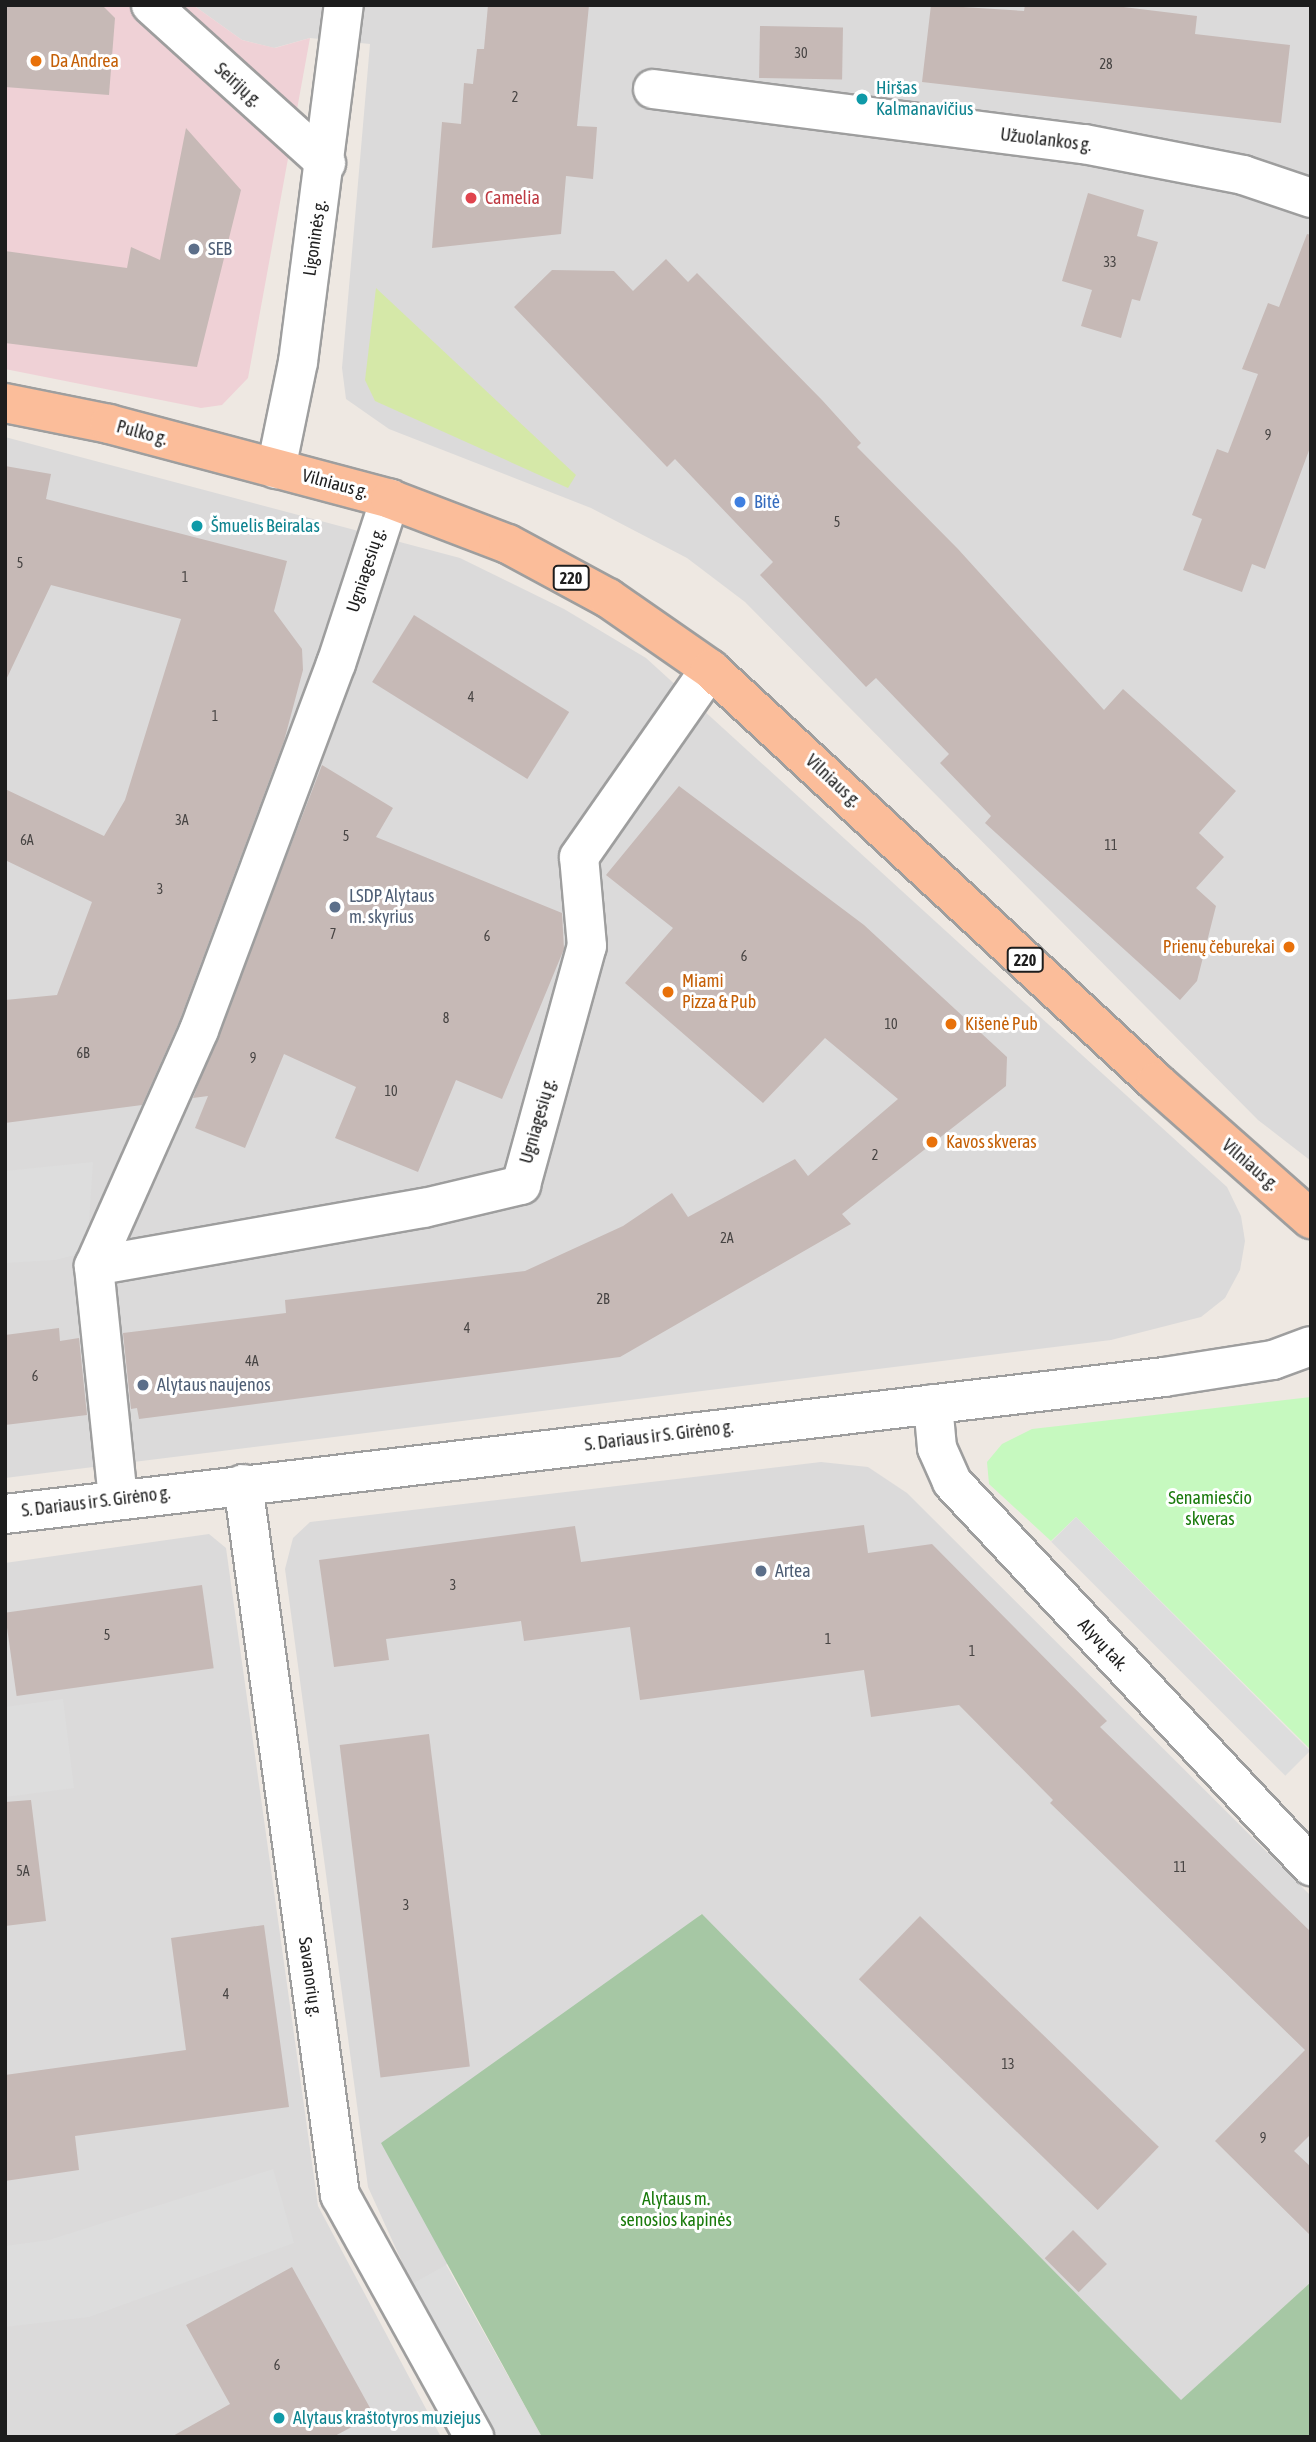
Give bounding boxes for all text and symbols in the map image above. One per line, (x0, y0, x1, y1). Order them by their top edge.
house number: 30 (794, 45, 808, 61)
place label: Da Andrea (50, 50, 119, 72)
marker: Da Andrea (28, 53, 44, 69)
house number: 28 (1099, 56, 1113, 72)
street label: Seirijų g. (210, 58, 266, 112)
place label: Hiršas Kalmanavičius (876, 78, 973, 120)
house number: 2 (512, 89, 518, 105)
marker: Hiršas Kalmanavičius (854, 91, 870, 107)
street label: Užuolankos g. (999, 124, 1093, 156)
place label: Camelia (485, 187, 540, 209)
marker: Camelia (463, 190, 479, 206)
street label: Ligoninės g. (299, 199, 331, 277)
place label: SEB (208, 238, 232, 260)
marker: SEB (186, 241, 202, 257)
house number: 33 (1103, 254, 1117, 270)
street label: Pulko g. (114, 416, 170, 450)
house number: 9 (1265, 427, 1271, 443)
street label: Vilniaus g. (300, 465, 370, 503)
place label: Bitė (754, 491, 780, 513)
marker: Bitė (732, 494, 748, 510)
house number: 5 (834, 514, 840, 530)
place label: Šmuelis Beiralas (211, 515, 320, 537)
marker: Šmuelis Beiralas (189, 518, 205, 534)
street label: Ugniagesių g. (342, 525, 390, 615)
house number: 5 (17, 555, 23, 571)
road number: 220 (552, 566, 590, 590)
house number: 1 (182, 569, 188, 585)
house number: 4 (468, 689, 474, 705)
house number: 1 (212, 708, 218, 724)
street label: Vilniaus g. (801, 750, 865, 812)
house number: 3A (175, 812, 189, 828)
house number: 5 (343, 828, 349, 844)
house number: 6A (20, 832, 34, 848)
house number: 11 (1104, 837, 1118, 853)
house number: 3 (157, 881, 163, 897)
place label: LSDP Alytaus m. skyrius (349, 886, 434, 928)
marker: LSDP Alytaus m. skyrius (327, 899, 343, 915)
house number: 7 (330, 926, 336, 942)
house number: 6 (484, 928, 490, 944)
place label: Prienų čeburekai (1163, 936, 1275, 958)
marker: Prienų čeburekai (1281, 939, 1297, 955)
house number: 6 (741, 948, 747, 964)
road number: 220 (1006, 948, 1044, 972)
place label: Miami Pizza & Pub (682, 971, 756, 1014)
marker: Miami Pizza & Pub (660, 984, 676, 1000)
house number: 8 (443, 1010, 449, 1026)
place label: Kišenė Pub (965, 1013, 1038, 1035)
house number: 10 (884, 1016, 898, 1032)
marker: Kišenė Pub (943, 1016, 959, 1032)
house number: 6B (76, 1045, 90, 1061)
house number: 9 (250, 1050, 256, 1066)
street label: Ugniagesių g. (516, 1076, 560, 1166)
house number: 10 (384, 1083, 398, 1099)
place label: Kavos skveras (946, 1131, 1037, 1153)
marker: Kavos skveras (924, 1134, 940, 1150)
street label: Vilniaus g. (1217, 1135, 1283, 1195)
house number: 2 (872, 1147, 878, 1163)
house number: 2A (720, 1230, 734, 1246)
house number: 2B (596, 1291, 610, 1307)
house number: 4 (464, 1320, 470, 1336)
house number: 4A (245, 1353, 259, 1369)
house number: 6 (32, 1368, 38, 1384)
place label: Alytaus naujenos (157, 1374, 271, 1396)
marker: Alytaus naujenos (135, 1377, 151, 1393)
street label: S. Dariaus ir S. Girėno g. (583, 1416, 735, 1456)
street label: S. Dariaus ir S. Girėno g. (20, 1482, 172, 1522)
park label: Senamiesčio skveras (1168, 1488, 1252, 1530)
place label: Artea (775, 1560, 810, 1582)
marker: Artea (753, 1563, 769, 1579)
house number: 3 (450, 1577, 456, 1593)
street label: Alyvų tak. (1073, 1614, 1133, 1676)
house number: 5 (104, 1627, 110, 1643)
house number: 1 (825, 1631, 831, 1647)
house number: 1 (969, 1643, 975, 1659)
house number: 11 (1173, 1859, 1187, 1875)
house number: 5A (16, 1863, 30, 1879)
house number: 3 (403, 1897, 409, 1913)
street label: Savanorių g. (294, 1936, 326, 2018)
house number: 4 (223, 1986, 229, 2002)
house number: 13 (1001, 2056, 1015, 2072)
house number: 9 (1260, 2130, 1266, 2146)
park label: Alytaus m. senosios kapinės (620, 2189, 732, 2232)
house number: 6 (274, 2357, 280, 2373)
place label: Alytaus kraštotyros muziejus (293, 2407, 481, 2429)
marker: Alytaus kraštotyros muziejus (271, 2410, 287, 2426)

